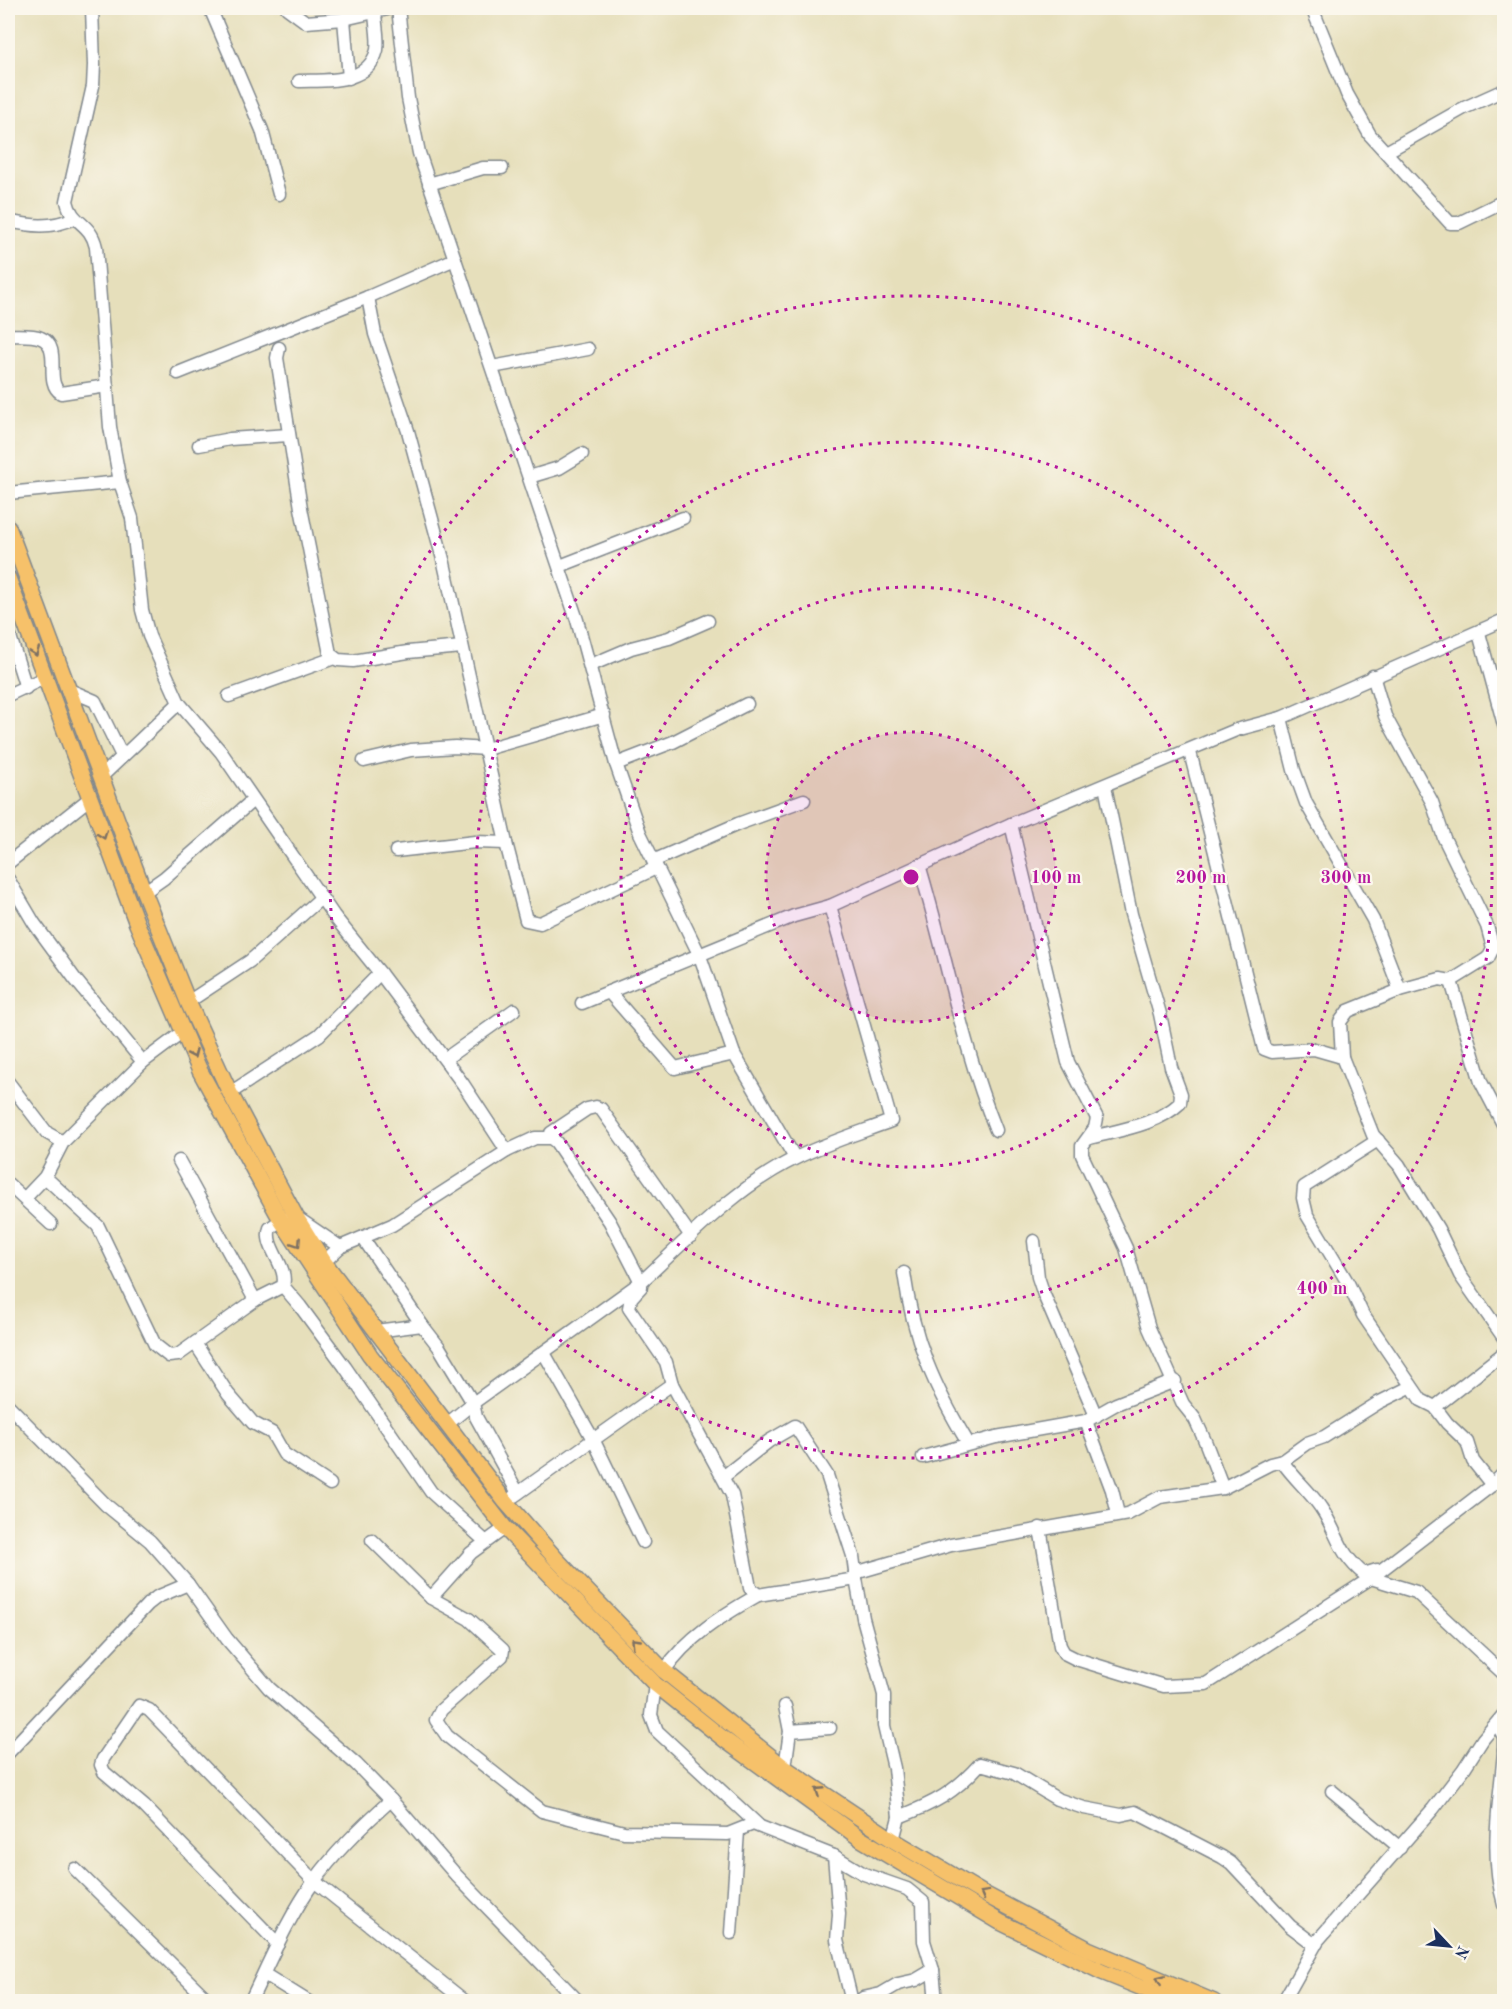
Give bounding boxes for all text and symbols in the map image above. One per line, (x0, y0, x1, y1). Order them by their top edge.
one-way arrow (27, 646, 40, 657)
one-way arrow (96, 829, 108, 840)
centre of rings (901, 867, 921, 887)
text: 100 m (1031, 869, 1081, 887)
text: 200 m (1176, 869, 1226, 887)
text: 300 m (1321, 869, 1371, 887)
one-way arrow (185, 1048, 197, 1059)
one-way arrow (289, 1237, 300, 1248)
text: 400 m (1297, 1280, 1347, 1298)
one-way arrow (632, 1639, 643, 1650)
one-way arrow (815, 1787, 826, 1798)
one-way arrow (980, 1890, 991, 1902)
north arrow (1419, 1916, 1479, 1976)
text: N (1450, 1943, 1471, 1961)
one-way arrow (1155, 1974, 1166, 1986)

